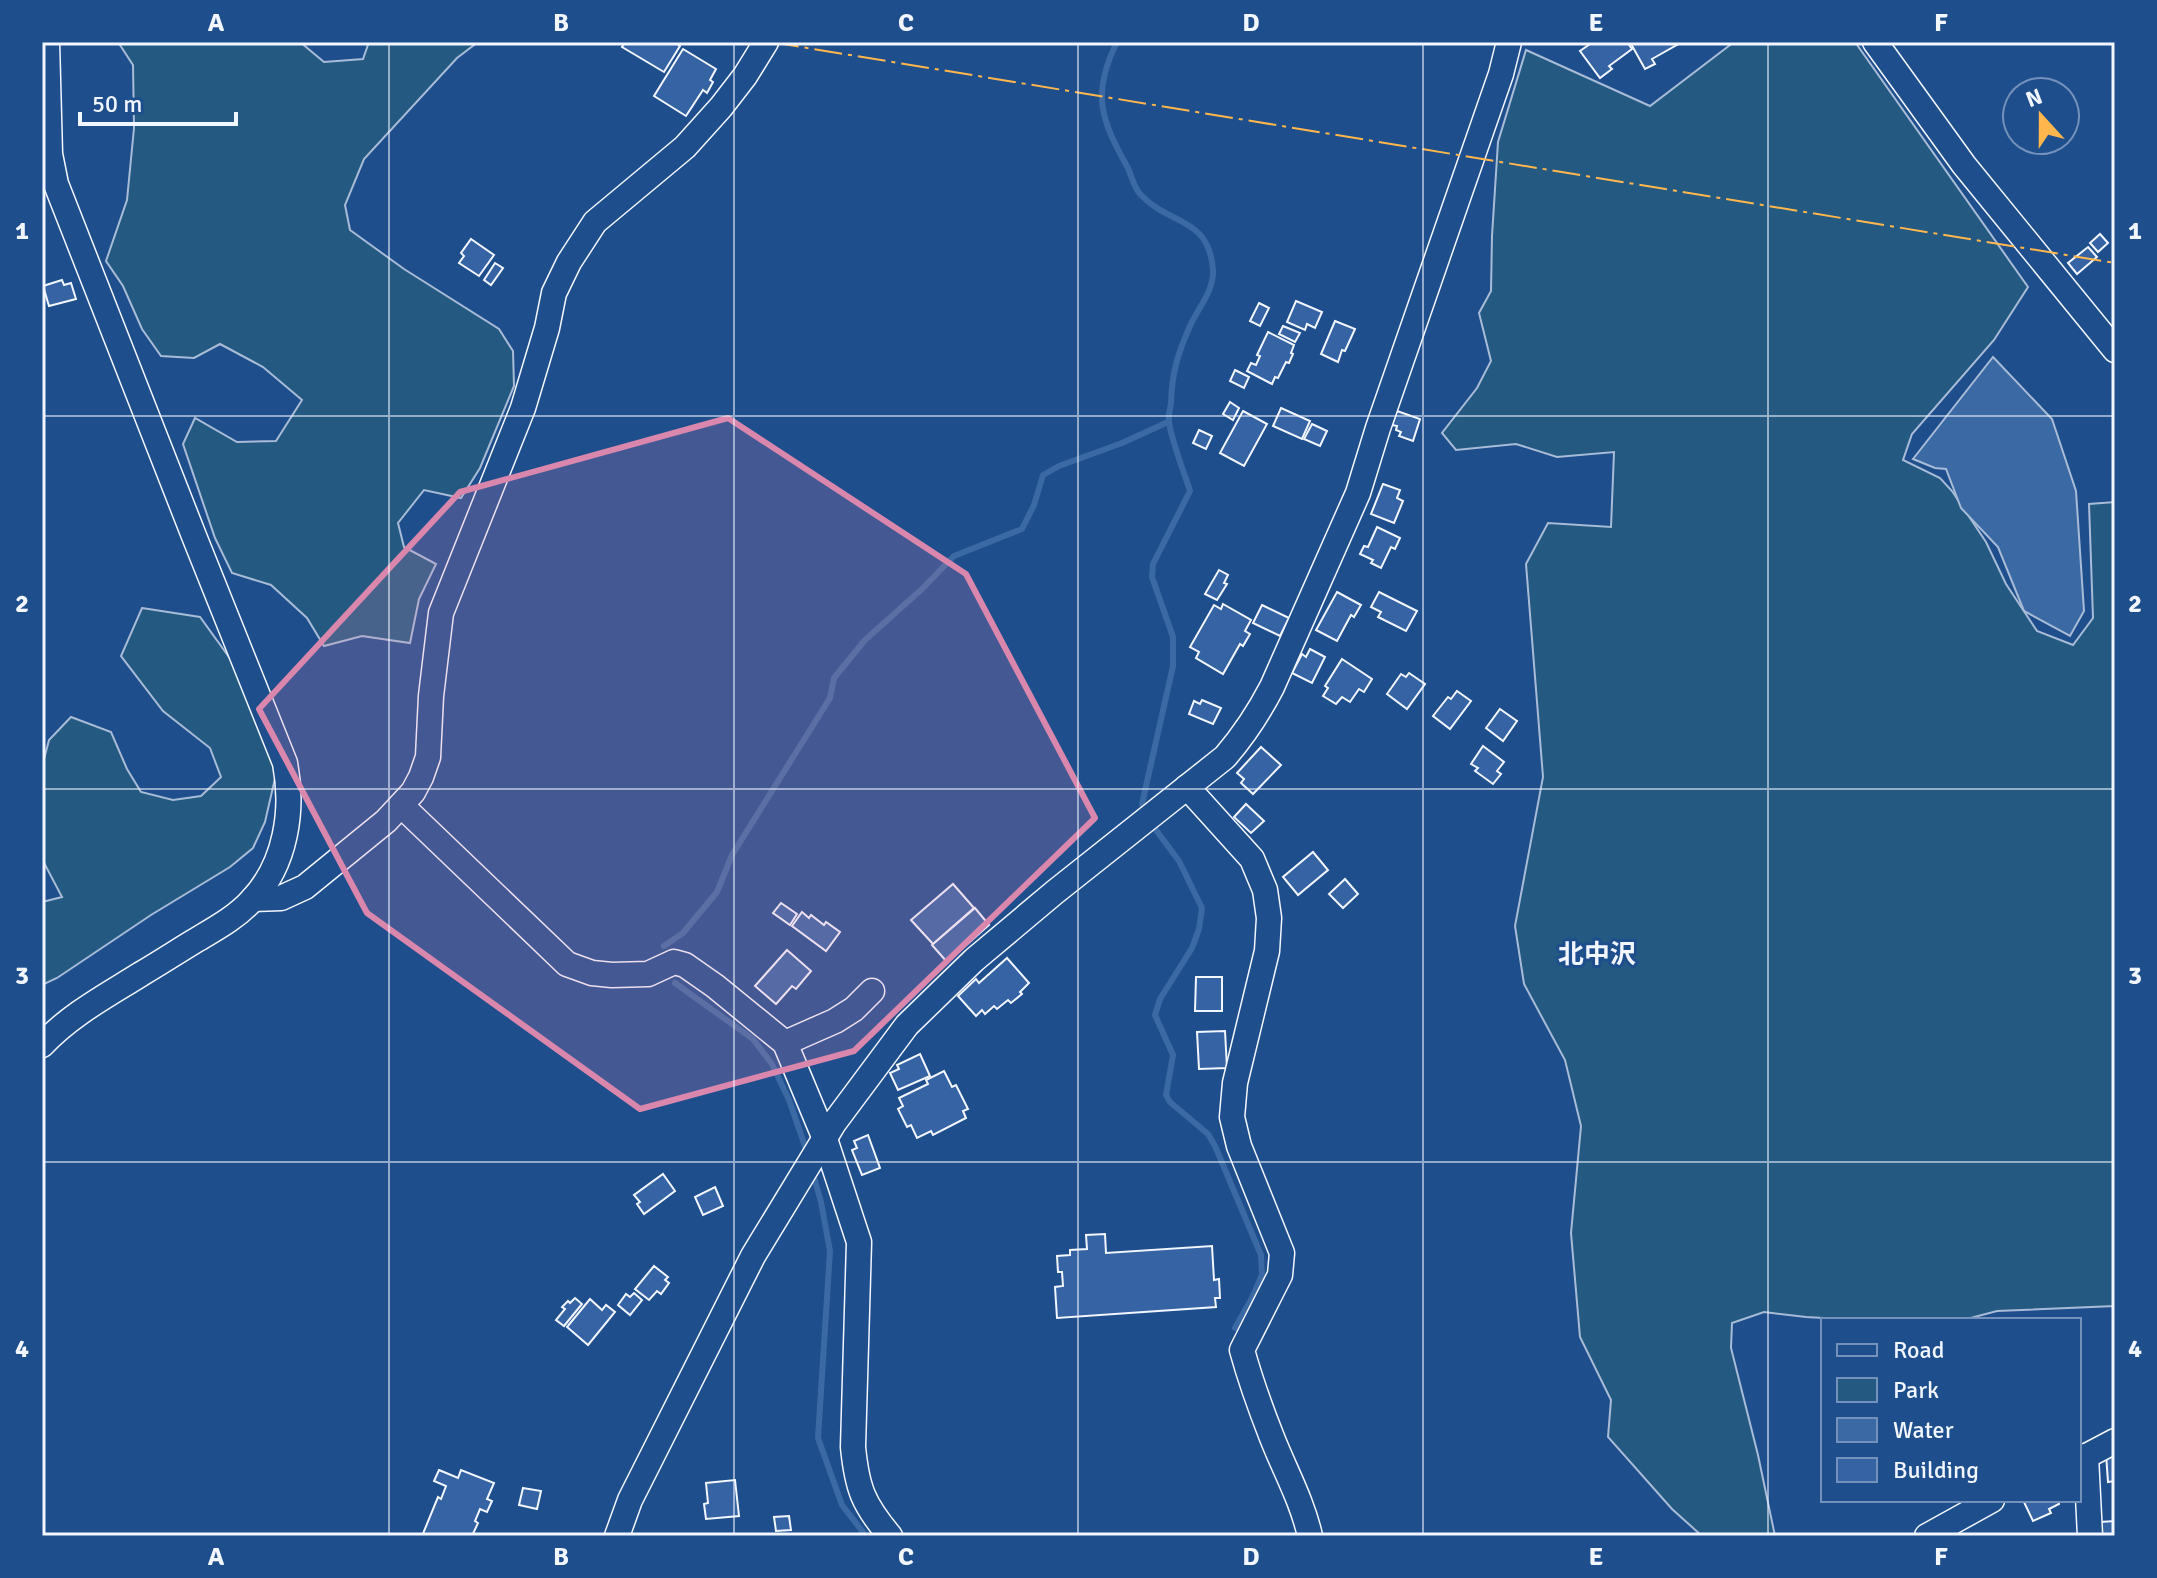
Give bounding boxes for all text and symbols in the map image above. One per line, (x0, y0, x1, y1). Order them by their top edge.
text: A (208, 7, 225, 39)
text: B (553, 7, 569, 39)
text: C (898, 7, 914, 39)
text: D (1242, 7, 1260, 39)
text: E (1589, 7, 1603, 39)
text: F (1934, 7, 1948, 39)
scale bar (80, 76, 236, 126)
north arrow (2001, 76, 2081, 156)
text: N (2022, 82, 2046, 113)
text: 50 m (92, 89, 142, 119)
text: 1 (15, 215, 29, 247)
text: 1 (2128, 215, 2142, 247)
text: 2 (15, 588, 29, 620)
text: 2 (2128, 588, 2142, 620)
district label: 北中沢 (1558, 939, 1636, 971)
text: 3 (15, 960, 29, 992)
text: 3 (2128, 960, 2142, 992)
legend (1821, 1318, 2081, 1502)
text: 4 (15, 1333, 29, 1365)
text: 4 (2128, 1333, 2142, 1365)
text: Road (1893, 1335, 1944, 1365)
text: Park (1893, 1375, 1939, 1405)
text: Water (1893, 1415, 1954, 1445)
text: Building (1893, 1455, 1979, 1485)
text: A (208, 1541, 225, 1573)
text: B (553, 1541, 569, 1573)
text: C (898, 1541, 914, 1573)
text: D (1242, 1541, 1260, 1573)
text: E (1589, 1541, 1603, 1573)
text: F (1934, 1541, 1948, 1573)

